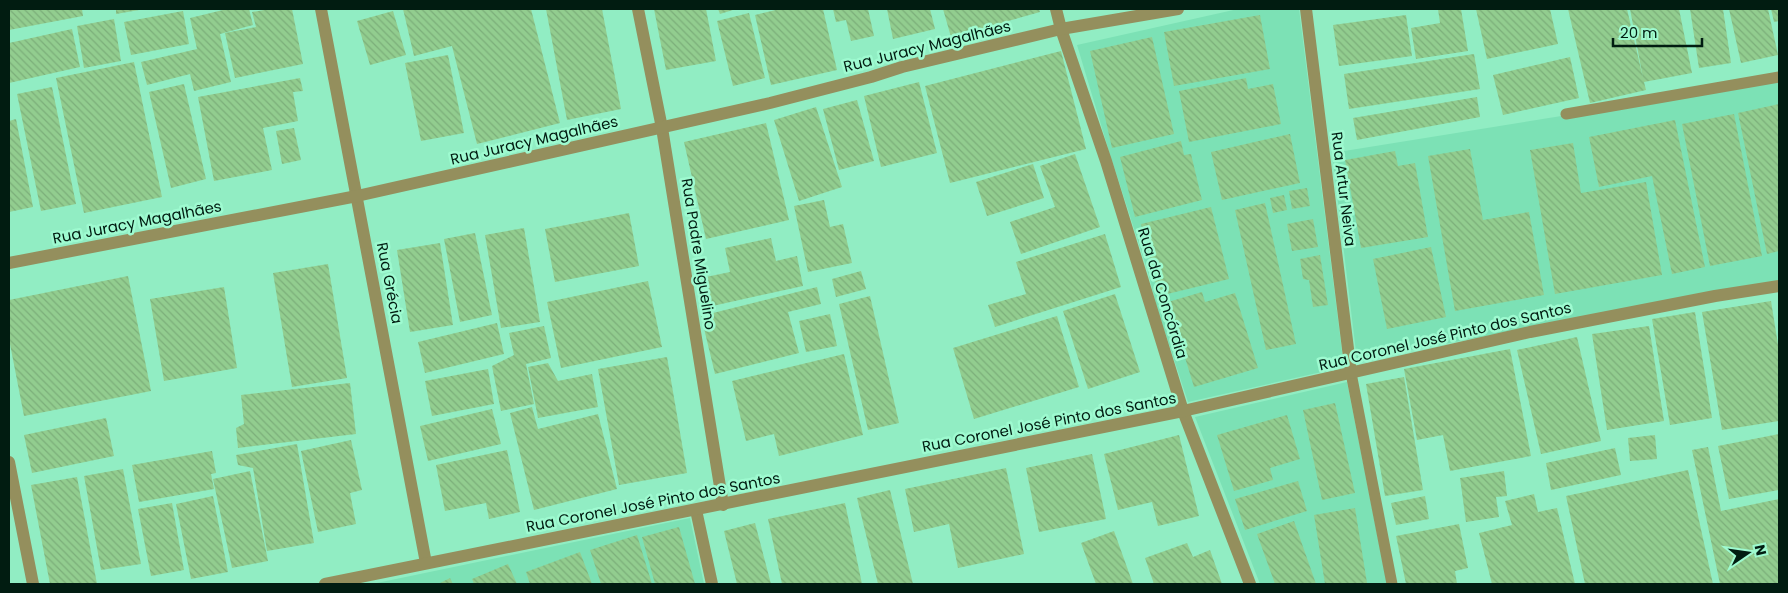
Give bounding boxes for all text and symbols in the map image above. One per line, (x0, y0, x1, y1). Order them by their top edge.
street label: Rua Juracy Magalhães (841, 15, 1013, 77)
scale bar (1613, 15, 1702, 47)
text: 20 m (1620, 22, 1658, 43)
street label: Rua Juracy Magalhães (448, 110, 620, 170)
street label: Rua Artur Neiva (1327, 130, 1361, 248)
street label: Rua Padre Miguelino (677, 177, 721, 331)
street label: Rua Juracy Magalhães (51, 195, 223, 249)
street label: Rua da Concórdia (1133, 225, 1193, 361)
street label: Rua Grécia (372, 241, 408, 325)
street label: Rua Coronel José Pinto dos Santos (1317, 297, 1573, 375)
street label: Rua Coronel José Pinto dos Santos (920, 387, 1178, 457)
street label: Rua Coronel José Pinto dos Santos (524, 467, 782, 537)
north arrow (1723, 528, 1773, 578)
text: N (1750, 543, 1772, 557)

